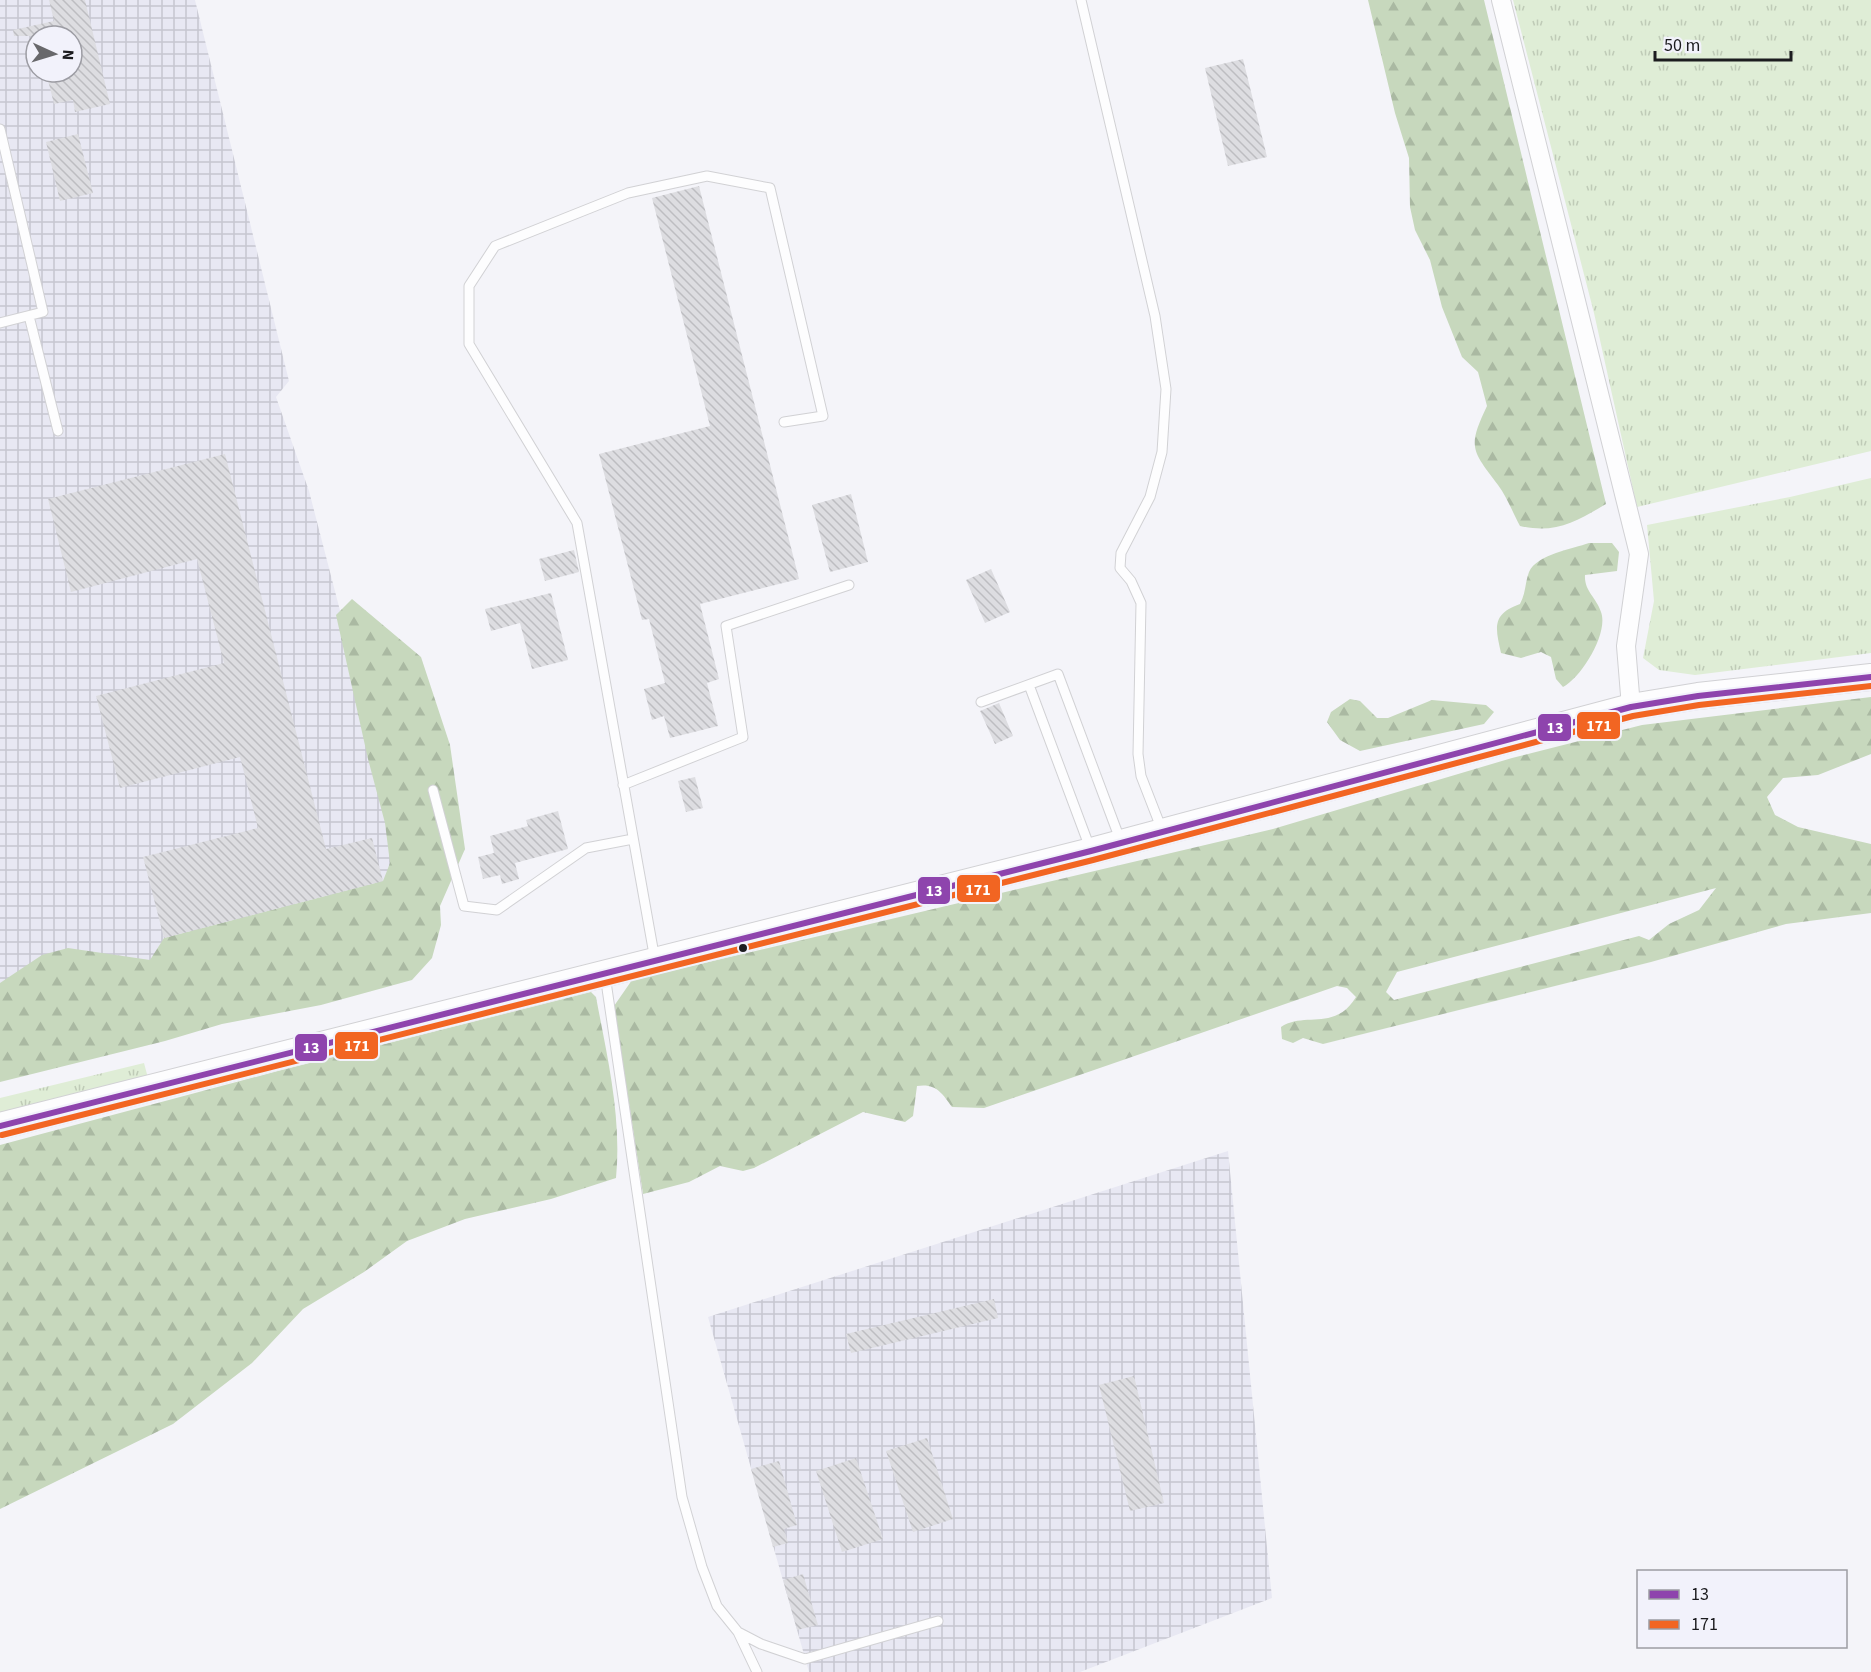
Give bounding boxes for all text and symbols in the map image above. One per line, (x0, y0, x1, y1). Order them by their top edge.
north arrow (24, 24, 84, 84)
scale bar (1655, 24, 1792, 62)
text: 50 m (1664, 33, 1700, 58)
text: N (57, 49, 79, 61)
line badge: 171 (1576, 711, 1621, 740)
line badge: 13 (1537, 713, 1572, 742)
text: 171 (1586, 715, 1612, 737)
text: 13 (1547, 717, 1563, 739)
line badge: 171 (956, 874, 1001, 903)
line badge: 13 (917, 876, 951, 905)
text: 171 (965, 879, 991, 901)
text: 13 (926, 880, 942, 902)
unlabelled marker (737, 942, 749, 954)
line badge: 171 (334, 1031, 379, 1060)
line badge: 13 (294, 1033, 328, 1062)
text: 171 (344, 1035, 370, 1057)
text: 13 (303, 1037, 319, 1059)
legend (1637, 1570, 1847, 1648)
text: 13 (1691, 1582, 1709, 1607)
text: 171 (1691, 1612, 1718, 1637)

